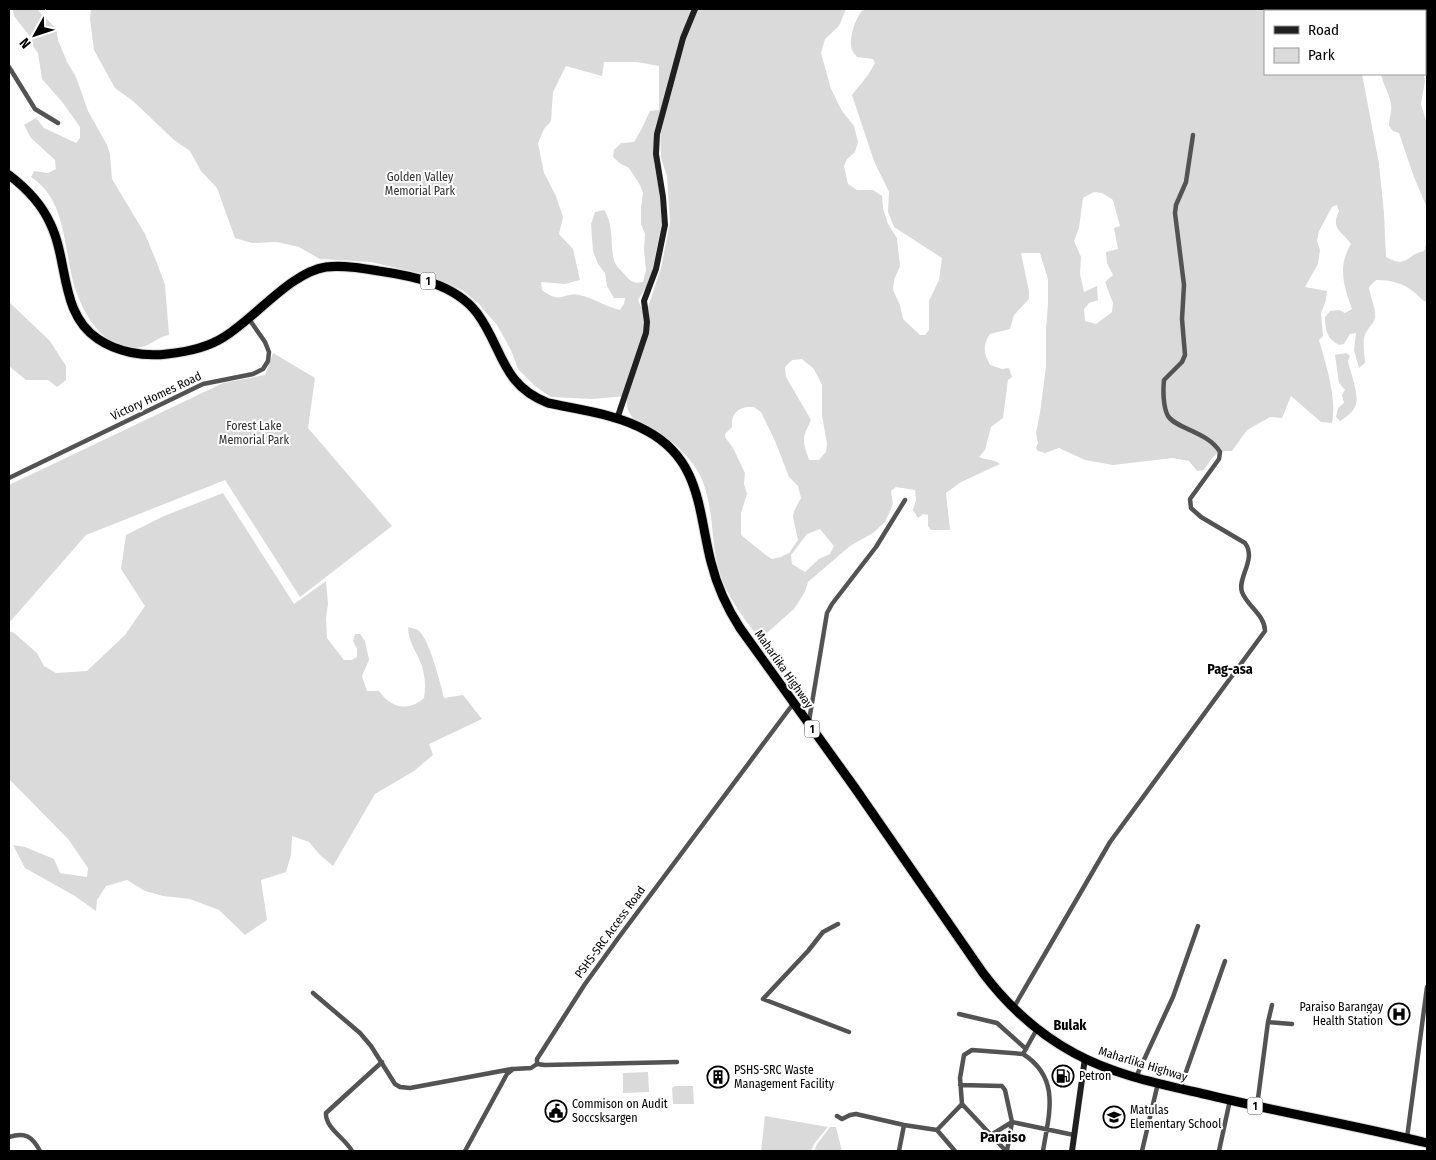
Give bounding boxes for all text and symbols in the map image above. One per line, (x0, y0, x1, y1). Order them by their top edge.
north arrow (10, 10, 60, 60)
legend (1264, 10, 1426, 75)
text: Road (1308, 21, 1339, 39)
text: N (16, 34, 35, 52)
text: Park (1308, 46, 1335, 64)
park label: Golden Valley Memorial Park (385, 170, 456, 198)
road number: 1 (420, 272, 436, 290)
street label: Victory Homes Road (109, 369, 203, 423)
park label: Forest Lake Memorial Park (219, 419, 290, 447)
street label: Maharlika Highway (752, 627, 817, 711)
district label: Pag-asa (1207, 661, 1253, 678)
road number: 1 (804, 721, 820, 738)
street label: PSHS-SRC Access Road (572, 883, 648, 981)
place label: Paraiso Barangay Health Station (1300, 1000, 1384, 1028)
hospital icon: Paraiso Barangay Health Station (1387, 1002, 1411, 1026)
district label: Bulak (1054, 1017, 1087, 1034)
street label: Maharlika Highway (1097, 1044, 1190, 1084)
place label: PSHS-SRC Waste Management Facility (734, 1063, 835, 1091)
fuel station icon: Petron (1051, 1064, 1075, 1088)
building icon: PSHS-SRC Waste Management Facility (706, 1065, 730, 1089)
place label: Petron (1079, 1069, 1111, 1083)
place label: Commison on Audit Soccsksargen (572, 1097, 668, 1125)
road number: 1 (1248, 1098, 1262, 1114)
public building icon: Commison on Audit Soccsksargen (544, 1099, 568, 1123)
place label: Matulas Elementary School (1130, 1103, 1221, 1131)
school or university icon: Matulas Elementary School (1102, 1105, 1126, 1129)
district label: Paraiso (980, 1128, 1026, 1146)

